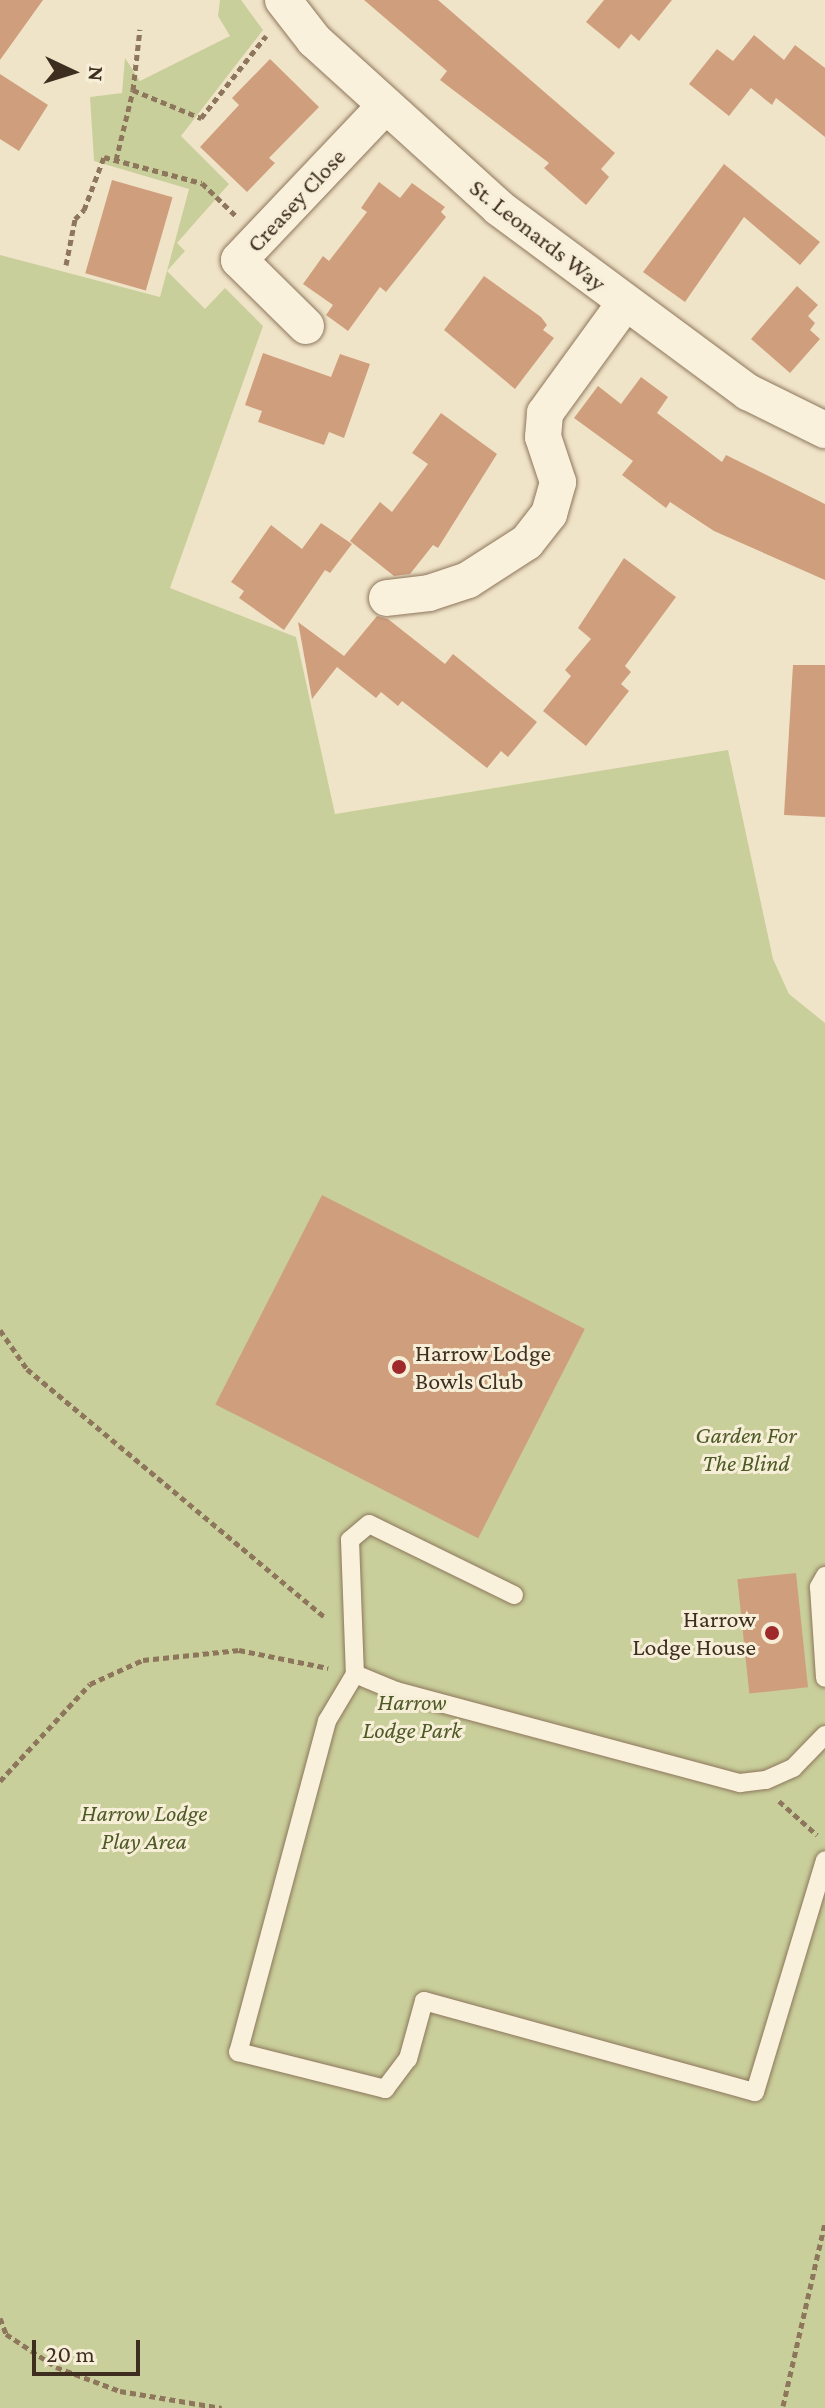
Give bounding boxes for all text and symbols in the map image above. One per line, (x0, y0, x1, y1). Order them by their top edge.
north arrow (32, 32, 112, 112)
text: N (83, 65, 109, 82)
street label: Creasey Close (241, 142, 351, 258)
street label: St. Leonards Way (464, 173, 612, 297)
place label: Harrow Lodge Bowls Club (415, 1339, 551, 1395)
marker: Harrow Lodge Bowls Club (390, 1358, 408, 1376)
park label: Garden For The Blind (695, 1421, 797, 1477)
place label: Harrow Lodge House (633, 1605, 756, 1661)
marker: Harrow Lodge House (763, 1624, 781, 1642)
park label: Harrow Lodge Park (362, 1688, 462, 1744)
park label: Harrow Lodge Play Area (81, 1799, 207, 1855)
scale bar (36, 2324, 144, 2374)
text: 20 m (46, 2340, 95, 2367)

